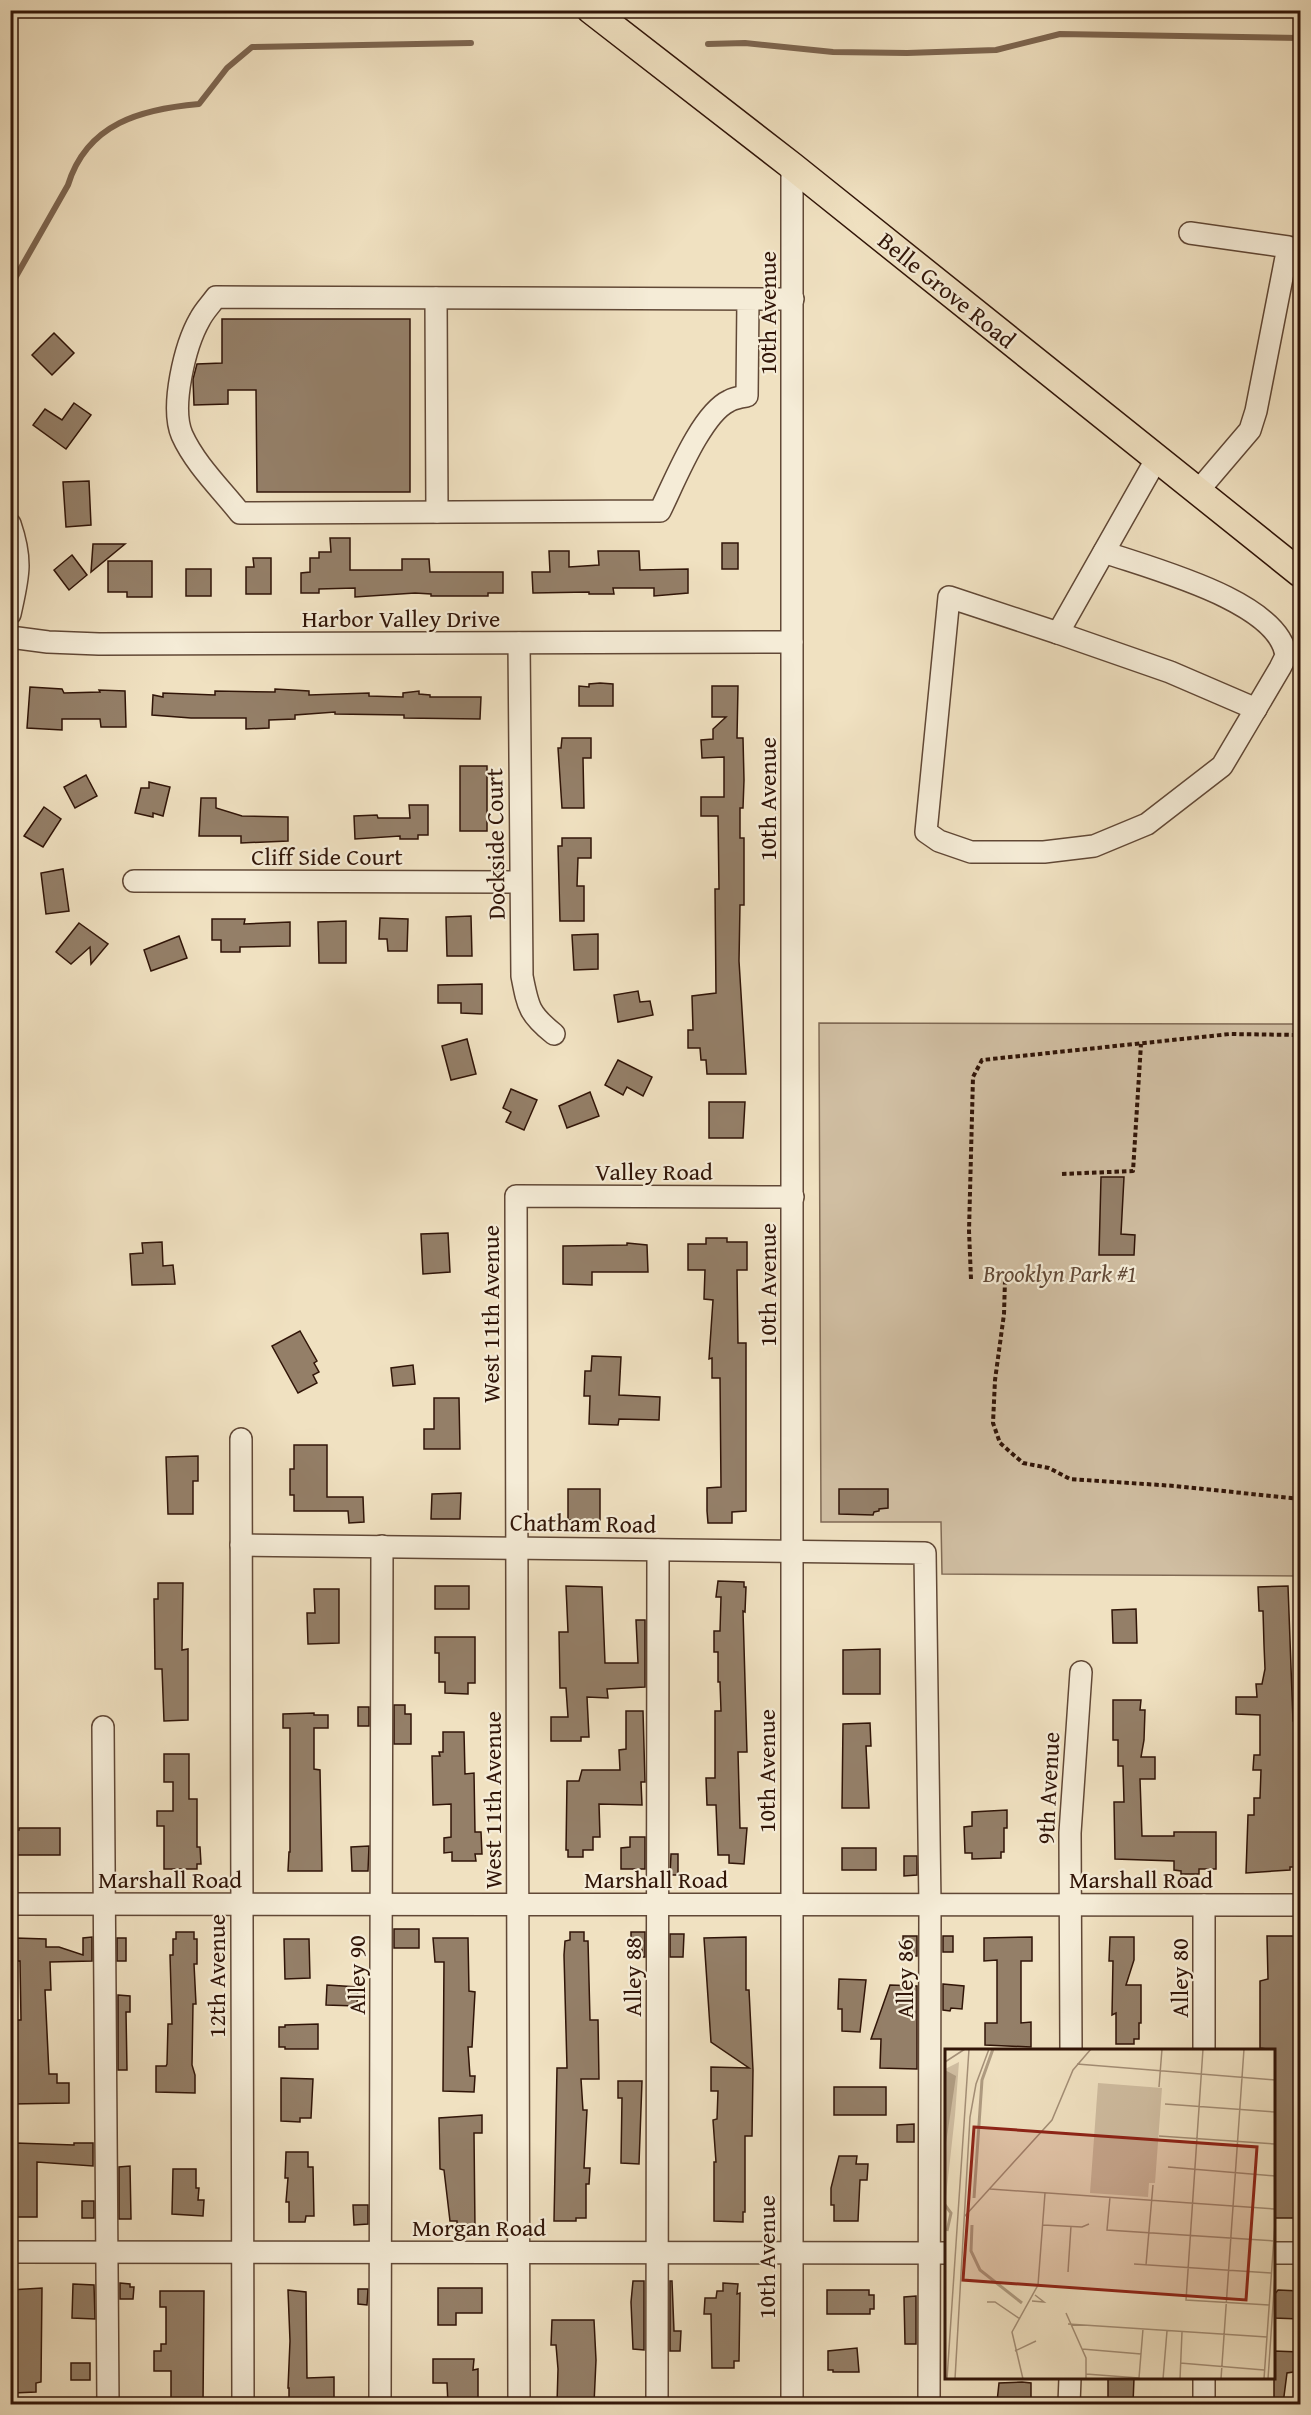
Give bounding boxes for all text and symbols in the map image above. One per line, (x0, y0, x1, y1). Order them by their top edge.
street label: Belle Grove Road (871, 223, 1024, 357)
street label: 10th Avenue (750, 251, 785, 375)
street label: Harbor Valley Drive (302, 601, 500, 636)
street label: 10th Avenue (750, 737, 785, 861)
street label: Dockside Court (476, 767, 514, 920)
street label: Cliff Side Court (251, 839, 403, 874)
street label: Valley Road (595, 1154, 713, 1189)
street label: 10th Avenue (750, 1223, 785, 1347)
street label: West 11th Avenue (473, 1225, 508, 1403)
park label: Brooklyn Park #1 (982, 1256, 1137, 1291)
street label: Chatham Road (510, 1504, 657, 1542)
street label: 10th Avenue (749, 1709, 784, 1833)
street label: West 11th Avenue (475, 1711, 510, 1889)
street label: 9th Avenue (1028, 1731, 1068, 1845)
street label: Marshall Road (98, 1862, 242, 1897)
street label: Marshall Road (584, 1862, 728, 1897)
street label: Marshall Road (1069, 1862, 1213, 1897)
street label: 12th Avenue (199, 1914, 234, 2038)
street label: Alley 90 (339, 1935, 374, 2015)
street label: Alley 88 (615, 1937, 650, 2017)
street label: Alley 80 (1162, 1938, 1197, 2018)
street label: Alley 86 (887, 1939, 922, 2019)
inset map (945, 2049, 1275, 2379)
street label: 10th Avenue (749, 2195, 784, 2319)
street label: Morgan Road (412, 2210, 546, 2245)

